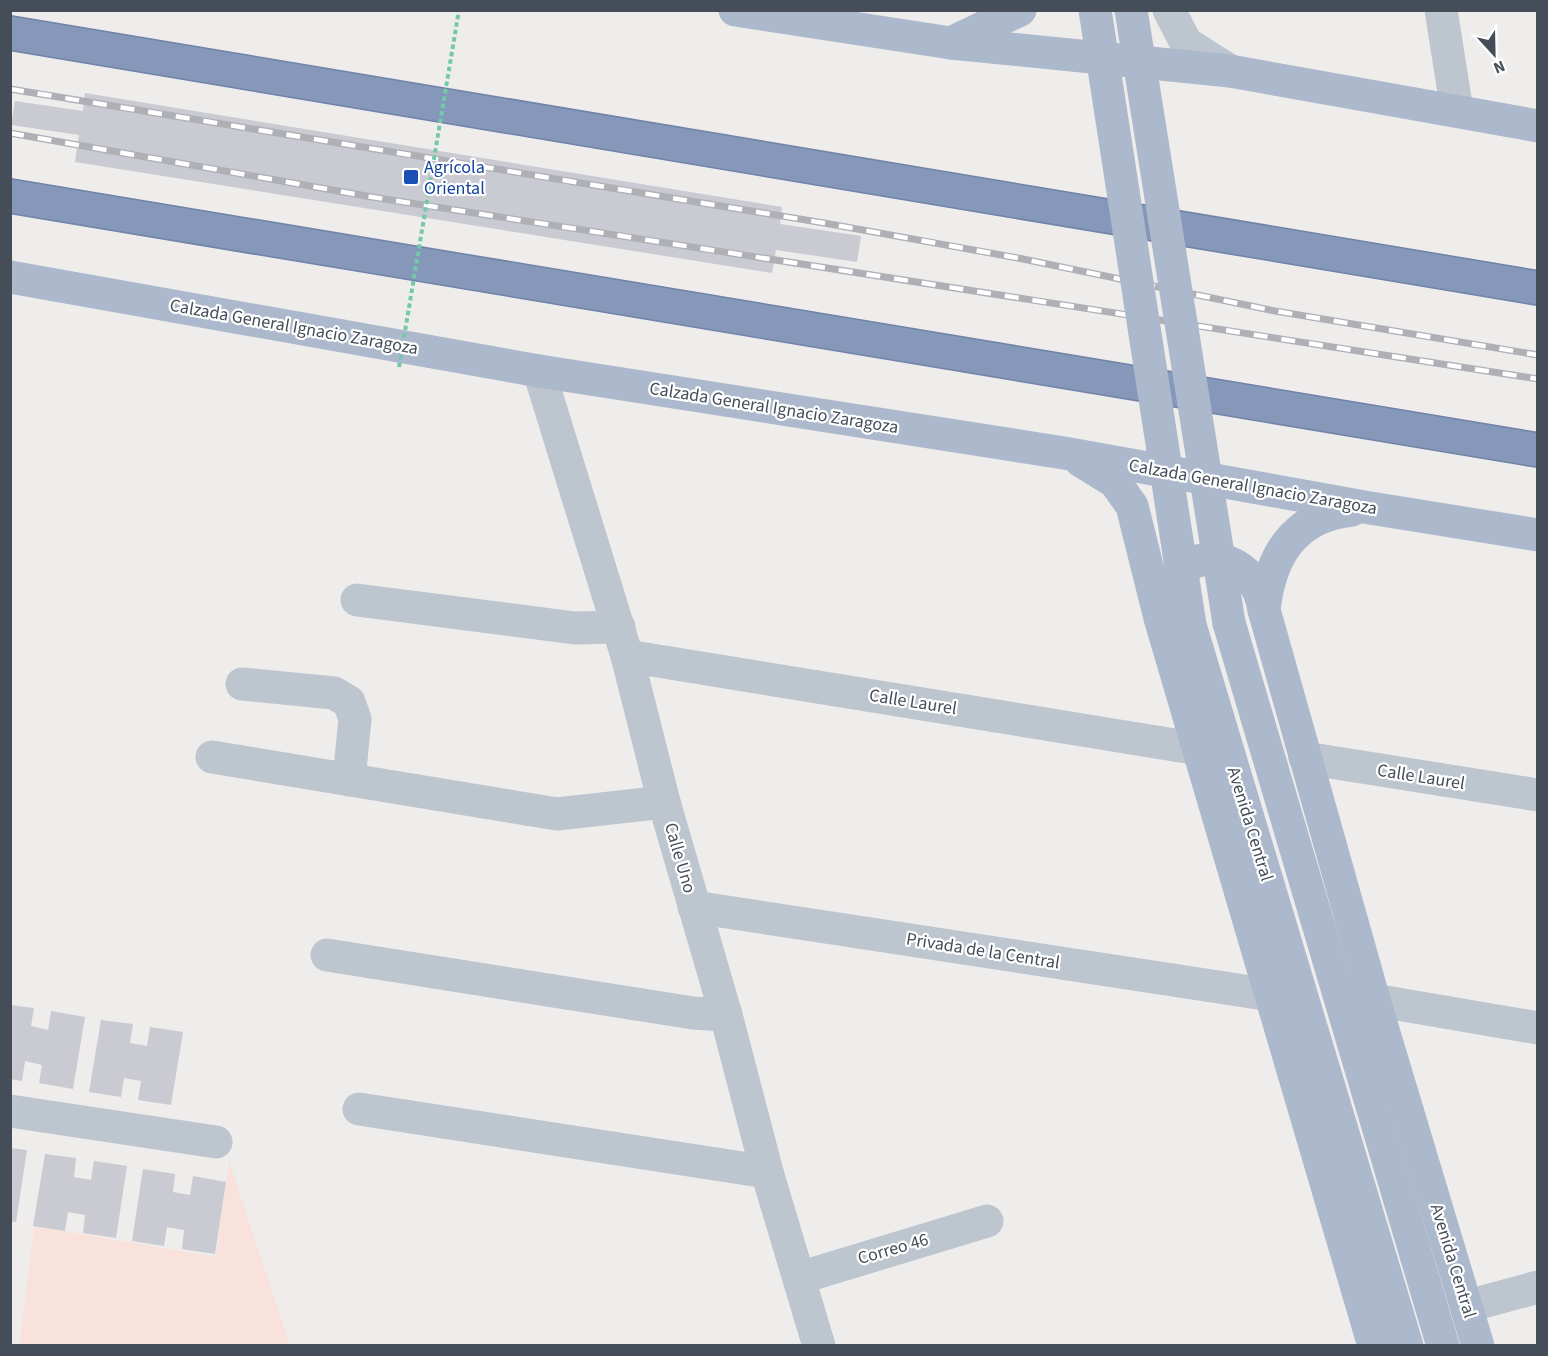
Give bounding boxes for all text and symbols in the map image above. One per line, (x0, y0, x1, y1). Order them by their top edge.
north arrow (1464, 24, 1524, 84)
text: N (1490, 55, 1508, 79)
place label: Agrícola Oriental (424, 155, 485, 201)
marker: Agrícola Oriental (402, 168, 420, 186)
street label: Calzada General Ignacio Zaragoza (168, 293, 420, 361)
street label: Calzada General Ignacio Zaragoza (648, 376, 900, 440)
street label: Calzada General Ignacio Zaragoza (1127, 453, 1379, 521)
street label: Calle Laurel (867, 683, 959, 721)
street label: Calle Laurel (1375, 758, 1467, 796)
street label: Avenida Central (1221, 764, 1279, 884)
street label: Calle Uno (658, 820, 702, 896)
street label: Privada de la Central (904, 927, 1062, 975)
street label: Avenida Central (1424, 1201, 1482, 1321)
street label: Correo 46 (855, 1227, 931, 1271)

